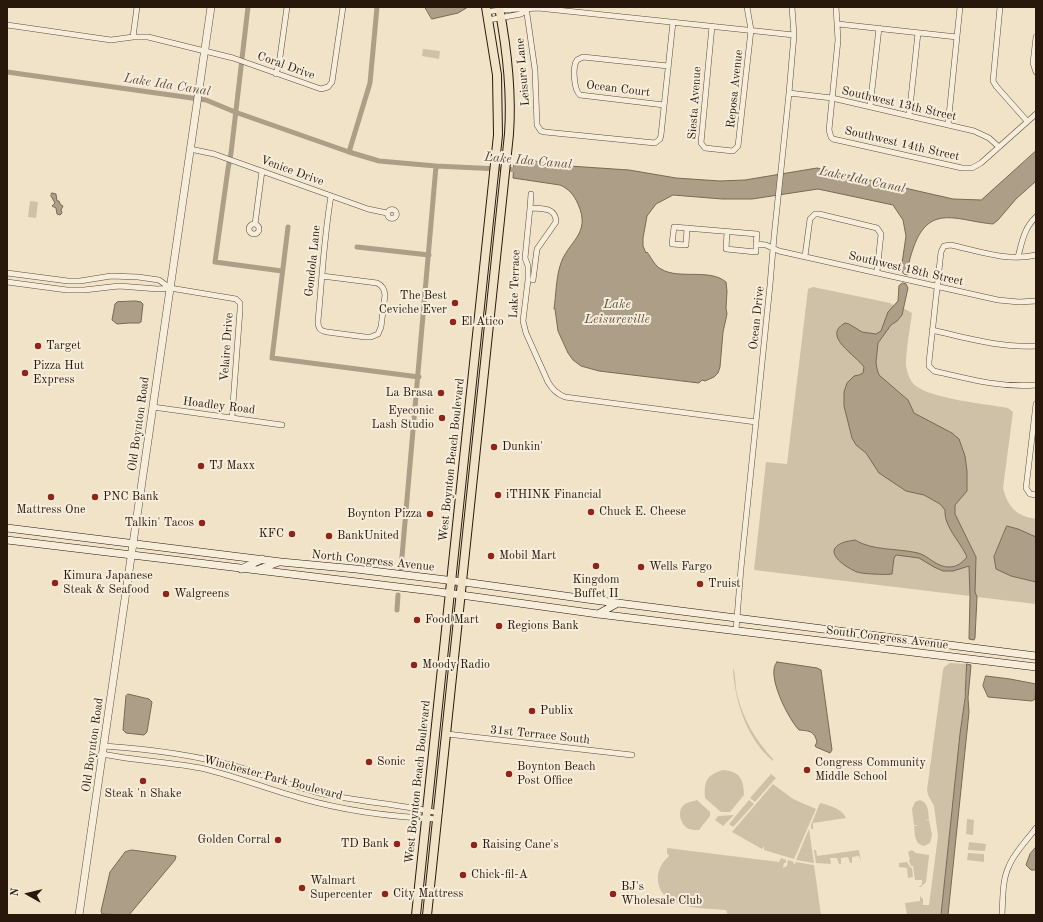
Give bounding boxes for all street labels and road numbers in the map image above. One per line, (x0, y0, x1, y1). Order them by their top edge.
street label: Leisure Lane (513, 37, 533, 107)
street label: Coral Drive (255, 49, 317, 83)
street label: Reposa Avenue (724, 49, 746, 129)
street label: Siesta Avenue (685, 66, 705, 140)
street label: Ocean Court (585, 78, 651, 100)
street label: Southwest 13th Street (840, 84, 958, 124)
street label: Southwest 14th Street (843, 124, 961, 164)
street label: Venice Drive (258, 153, 326, 189)
street label: Gondola Lane (302, 225, 324, 297)
street label: Lake Terrace (507, 249, 523, 319)
street label: Southwest 18th Street (847, 249, 965, 289)
street label: Ocean Drive (747, 286, 767, 350)
street label: Velaire Drive (217, 312, 237, 382)
street label: Old Boynton Road (125, 376, 153, 472)
street label: West Boynton Beach Boulevard (436, 378, 468, 542)
street label: Hoadley Road (182, 394, 256, 418)
street label: North Congress Avenue (311, 547, 435, 575)
street label: South Congress Avenue (825, 623, 949, 653)
street label: Old Boynton Road (79, 697, 107, 793)
street label: West Boynton Beach Boulevard (402, 700, 434, 864)
street label: 31st Terrace South (489, 723, 591, 747)
street label: Winchester Park Boulevard (202, 753, 344, 803)

